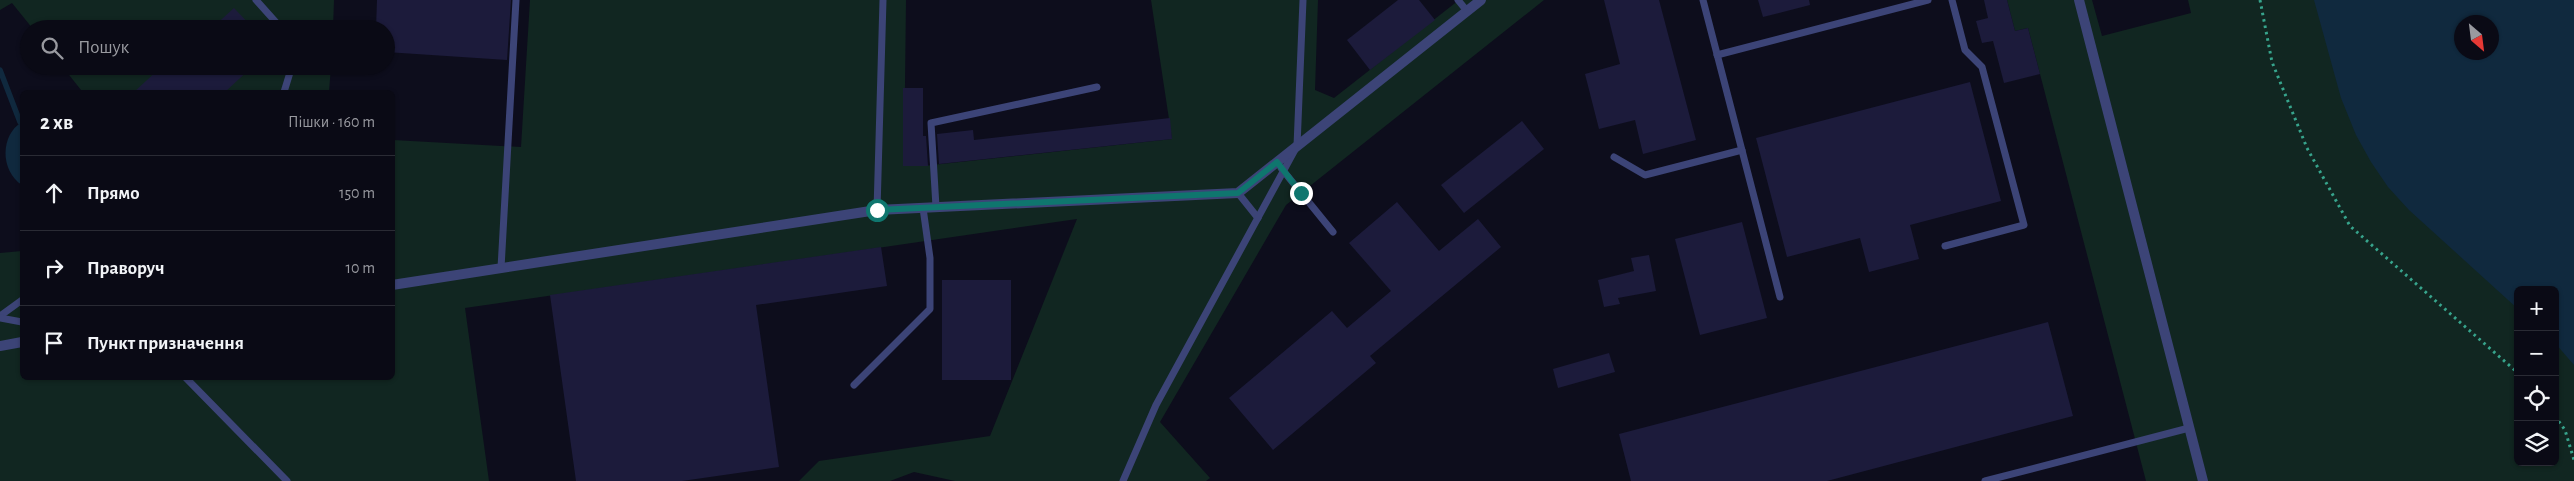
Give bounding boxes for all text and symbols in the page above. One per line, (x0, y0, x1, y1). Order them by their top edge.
north arrow (2454, 15, 2499, 60)
search box (20, 20, 395, 75)
icon: search (38, 34, 66, 62)
text: Пошук (78, 38, 129, 57)
text: 2 хв (40, 112, 73, 133)
text: Пішки · 160 m (288, 114, 375, 130)
icon: ahead (40, 179, 68, 207)
route end (1290, 182, 1313, 205)
text: Прямо (87, 184, 140, 203)
text: 150 m (339, 185, 375, 201)
route start (866, 199, 889, 222)
icon: right (40, 254, 68, 282)
text: Праворуч (87, 259, 165, 278)
text: 10 m (346, 260, 375, 276)
map controls (2514, 286, 2559, 466)
button: + (2514, 286, 2559, 331)
icon: arrive (40, 329, 68, 357)
button: − (2514, 331, 2559, 376)
text: Пункт призначення (87, 334, 244, 353)
button: locate (2514, 376, 2559, 421)
button: layers (2514, 421, 2559, 466)

